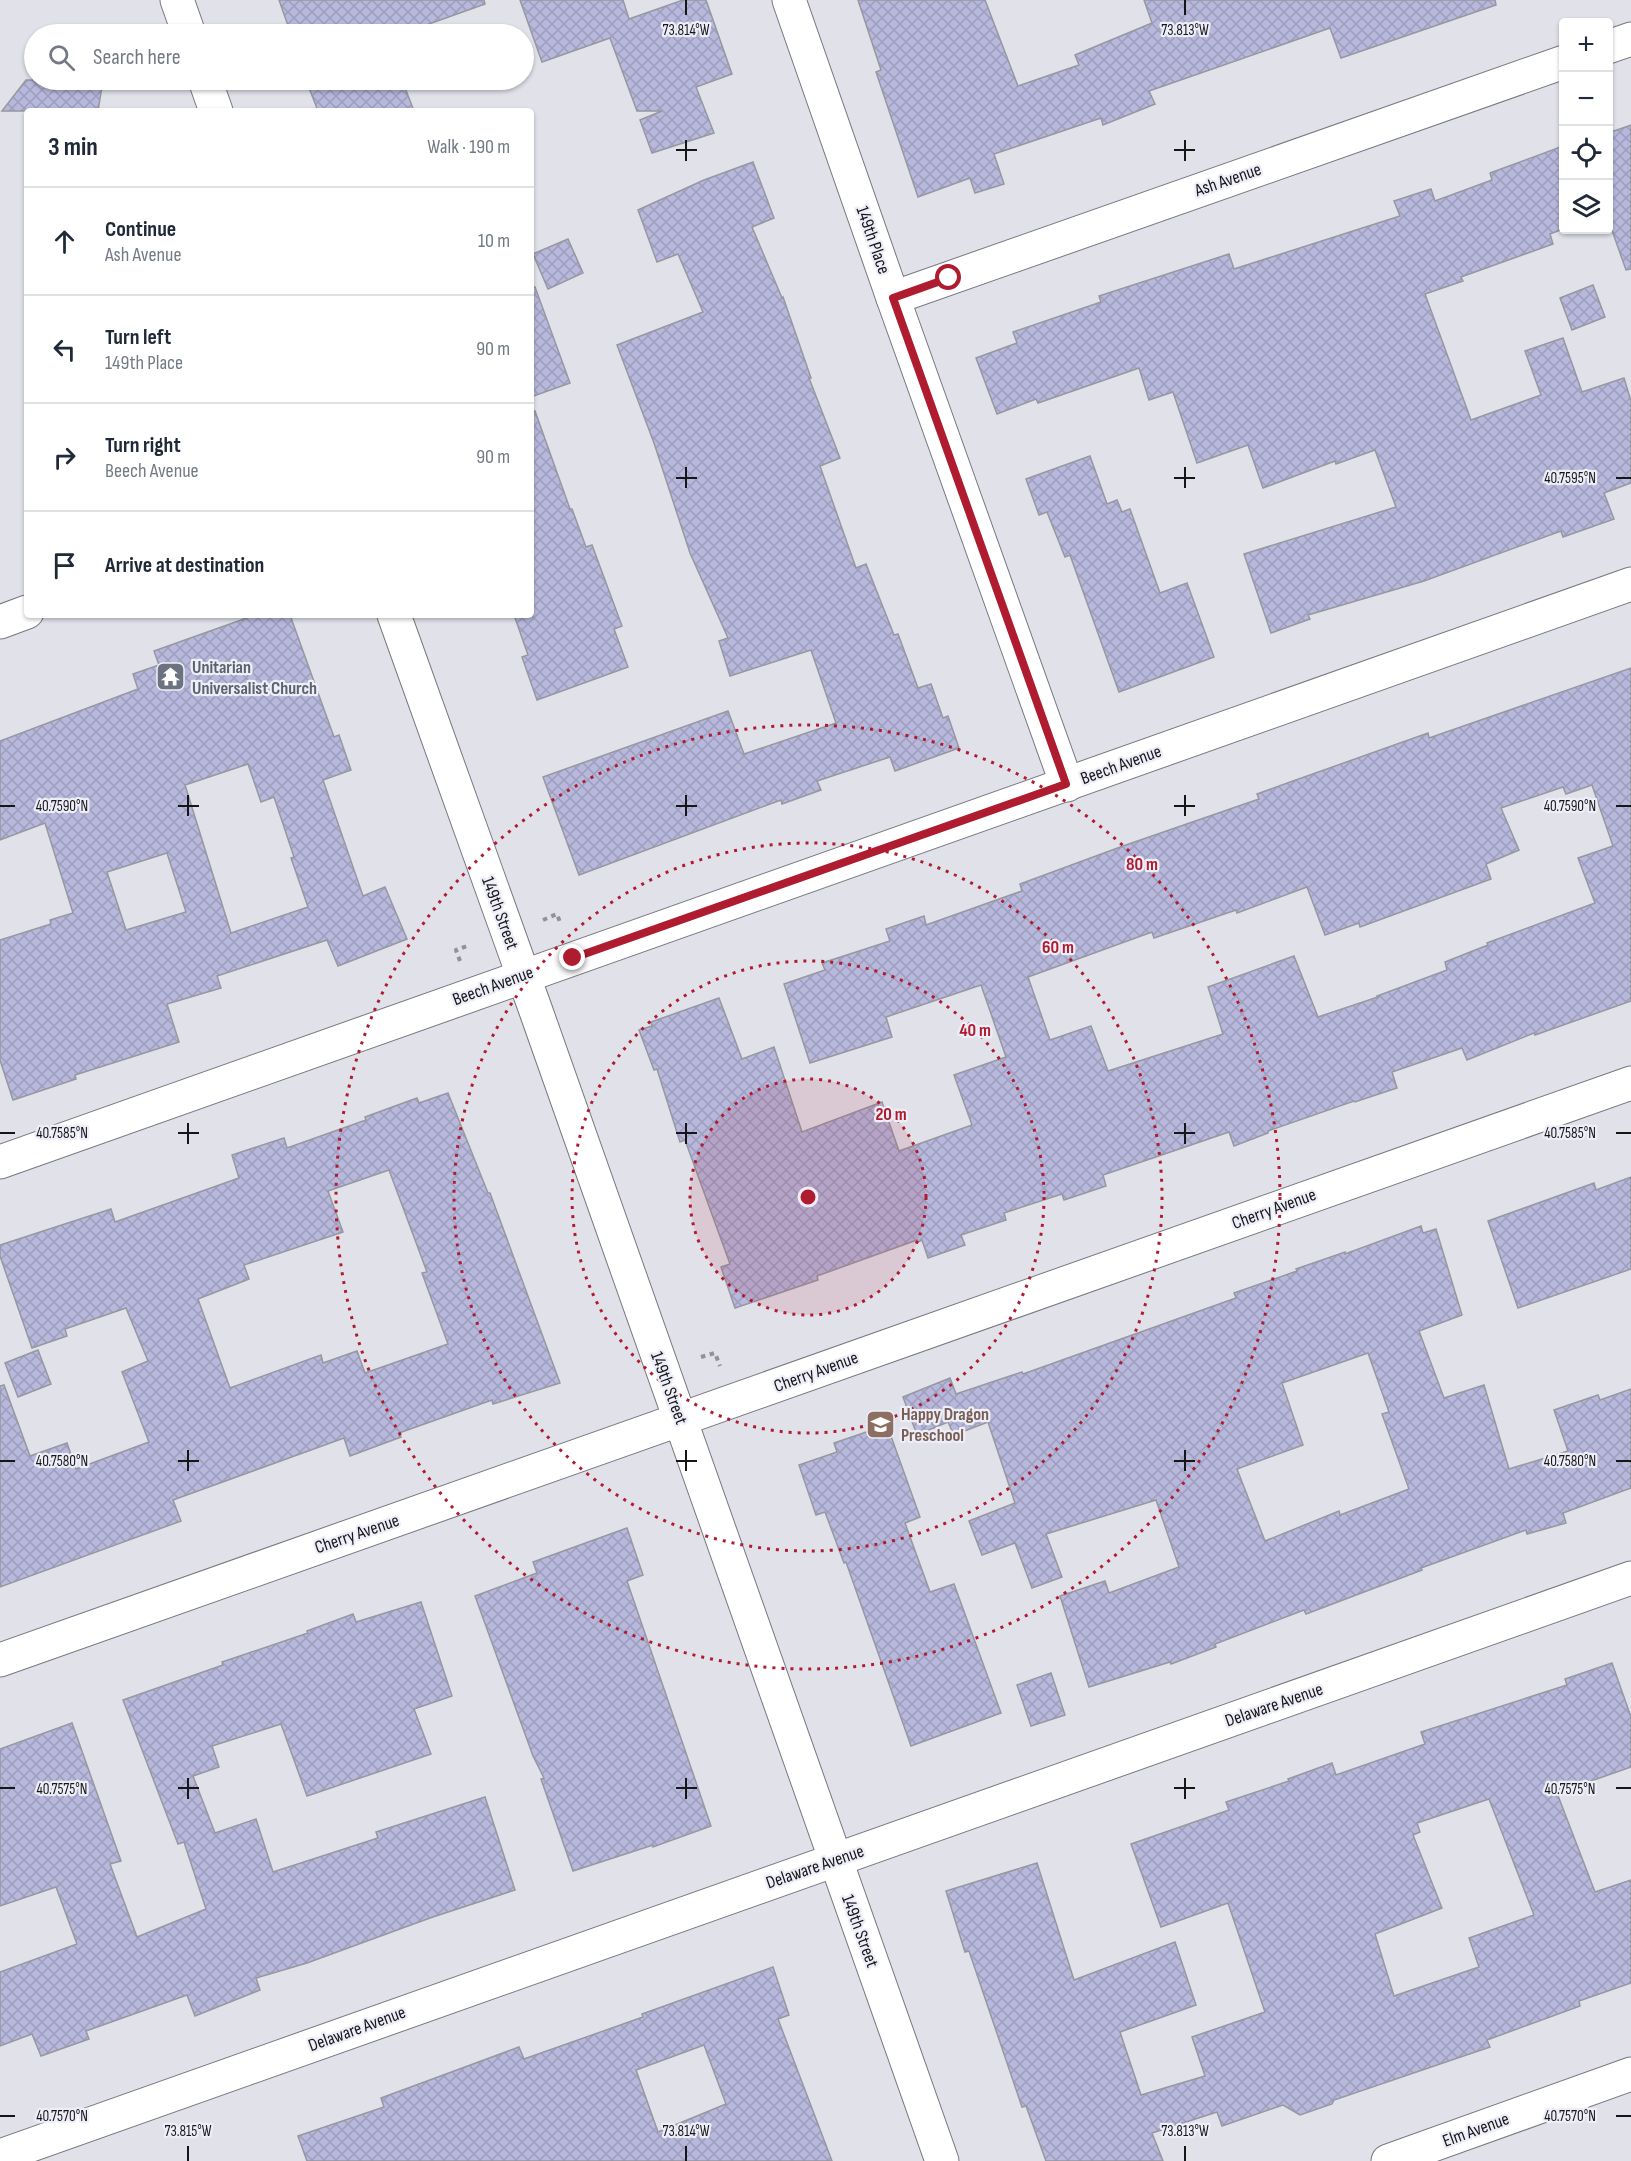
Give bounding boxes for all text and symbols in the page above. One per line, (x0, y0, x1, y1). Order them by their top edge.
map controls (1559, 18, 1613, 234)
button: + (1559, 18, 1613, 72)
text: 73.814°W (663, 21, 710, 40)
text: 73.813°W (1161, 21, 1209, 40)
search box (24, 24, 534, 90)
icon: search (45, 41, 78, 74)
text: Search here (93, 44, 180, 71)
button: − (1559, 72, 1613, 126)
button: locate (1559, 126, 1613, 180)
text: 3 min (48, 132, 98, 163)
text: Walk · 190 m (427, 135, 510, 159)
street label: Ash Avenue (1191, 159, 1264, 201)
button: layers (1559, 180, 1613, 234)
street label: 149th Place (852, 203, 894, 277)
text: Continue (105, 216, 176, 243)
icon: ahead (48, 225, 81, 258)
text: 10 m (478, 229, 510, 253)
text: Ash Avenue (105, 243, 181, 267)
route start (935, 264, 961, 290)
text: Turn left (105, 324, 171, 351)
icon: left (48, 333, 81, 366)
text: 90 m (476, 337, 510, 361)
text: 149th Place (105, 351, 183, 375)
text: Turn right (105, 432, 181, 459)
icon: right (48, 441, 81, 474)
text: 90 m (476, 445, 510, 469)
text: Beech Avenue (105, 459, 199, 483)
text: 40.7595°N (1544, 469, 1596, 488)
icon: arrive (48, 549, 81, 582)
text: Arrive at destination (105, 552, 264, 579)
place label: Unitarian Universalist Church (192, 657, 317, 699)
temple icon: Unitarian Universalist Church (155, 661, 187, 693)
street label: Beech Avenue (1078, 741, 1164, 789)
text: 40.7590°N (36, 797, 88, 816)
text: 40.7590°N (1544, 797, 1596, 816)
text: 80 m (1126, 854, 1158, 875)
street label: 149th Street (477, 874, 523, 953)
text: 60 m (1042, 937, 1074, 958)
route end (559, 944, 585, 970)
street label: Beech Avenue (450, 962, 536, 1010)
text: 40 m (959, 1020, 991, 1041)
text: 20 m (875, 1104, 907, 1125)
text: 40.7585°N (36, 1124, 88, 1143)
text: 40.7585°N (1544, 1124, 1596, 1143)
street label: Cherry Avenue (1229, 1184, 1319, 1234)
centre of rings (798, 1187, 818, 1207)
street label: Cherry Avenue (771, 1347, 861, 1397)
street label: 149th Street (646, 1349, 692, 1428)
place label: Happy Dragon Preschool (901, 1404, 989, 1446)
school or university icon: Happy Dragon Preschool (864, 1408, 896, 1440)
text: 40.7580°N (36, 1452, 88, 1471)
text: 40.7580°N (1544, 1452, 1596, 1471)
street label: Cherry Avenue (312, 1510, 402, 1558)
street label: Delaware Avenue (1222, 1678, 1326, 1732)
text: 40.7575°N (37, 1780, 87, 1799)
text: 40.7575°N (1545, 1780, 1595, 1799)
street label: Delaware Avenue (763, 1840, 867, 1894)
street label: 149th Street (837, 1892, 883, 1971)
street label: Delaware Avenue (305, 2002, 409, 2056)
text: 40.7570°N (36, 2107, 88, 2126)
text: 40.7570°N (1544, 2107, 1596, 2126)
street label: Elm Avenue (1440, 2108, 1512, 2152)
text: 73.815°W (164, 2122, 212, 2141)
text: 73.814°W (663, 2122, 710, 2141)
text: 73.813°W (1161, 2122, 1209, 2141)

